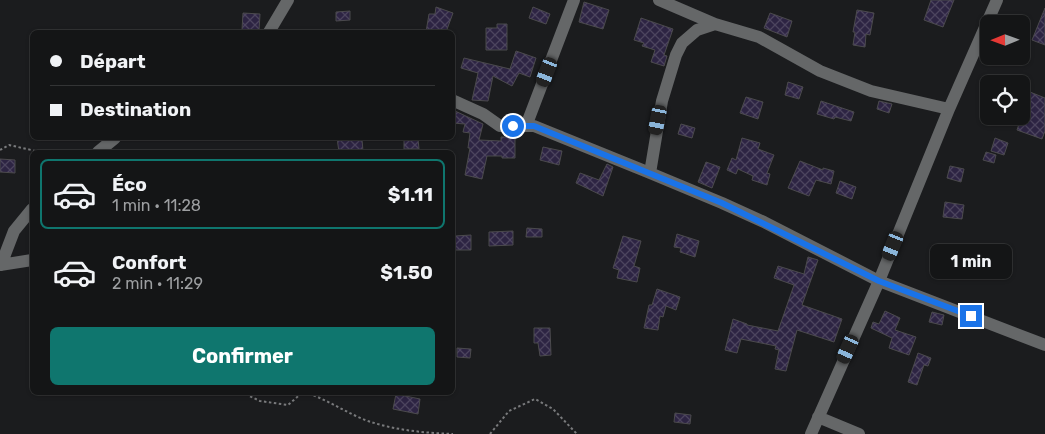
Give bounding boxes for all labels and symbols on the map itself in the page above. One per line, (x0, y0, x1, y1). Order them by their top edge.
north arrow (980, 15, 1030, 65)
car (534, 55, 559, 89)
car (647, 104, 668, 136)
route start (502, 115, 524, 137)
car (880, 229, 905, 263)
callout: 1 min (930, 244, 1012, 278)
route end (960, 305, 982, 327)
car (835, 332, 860, 366)

